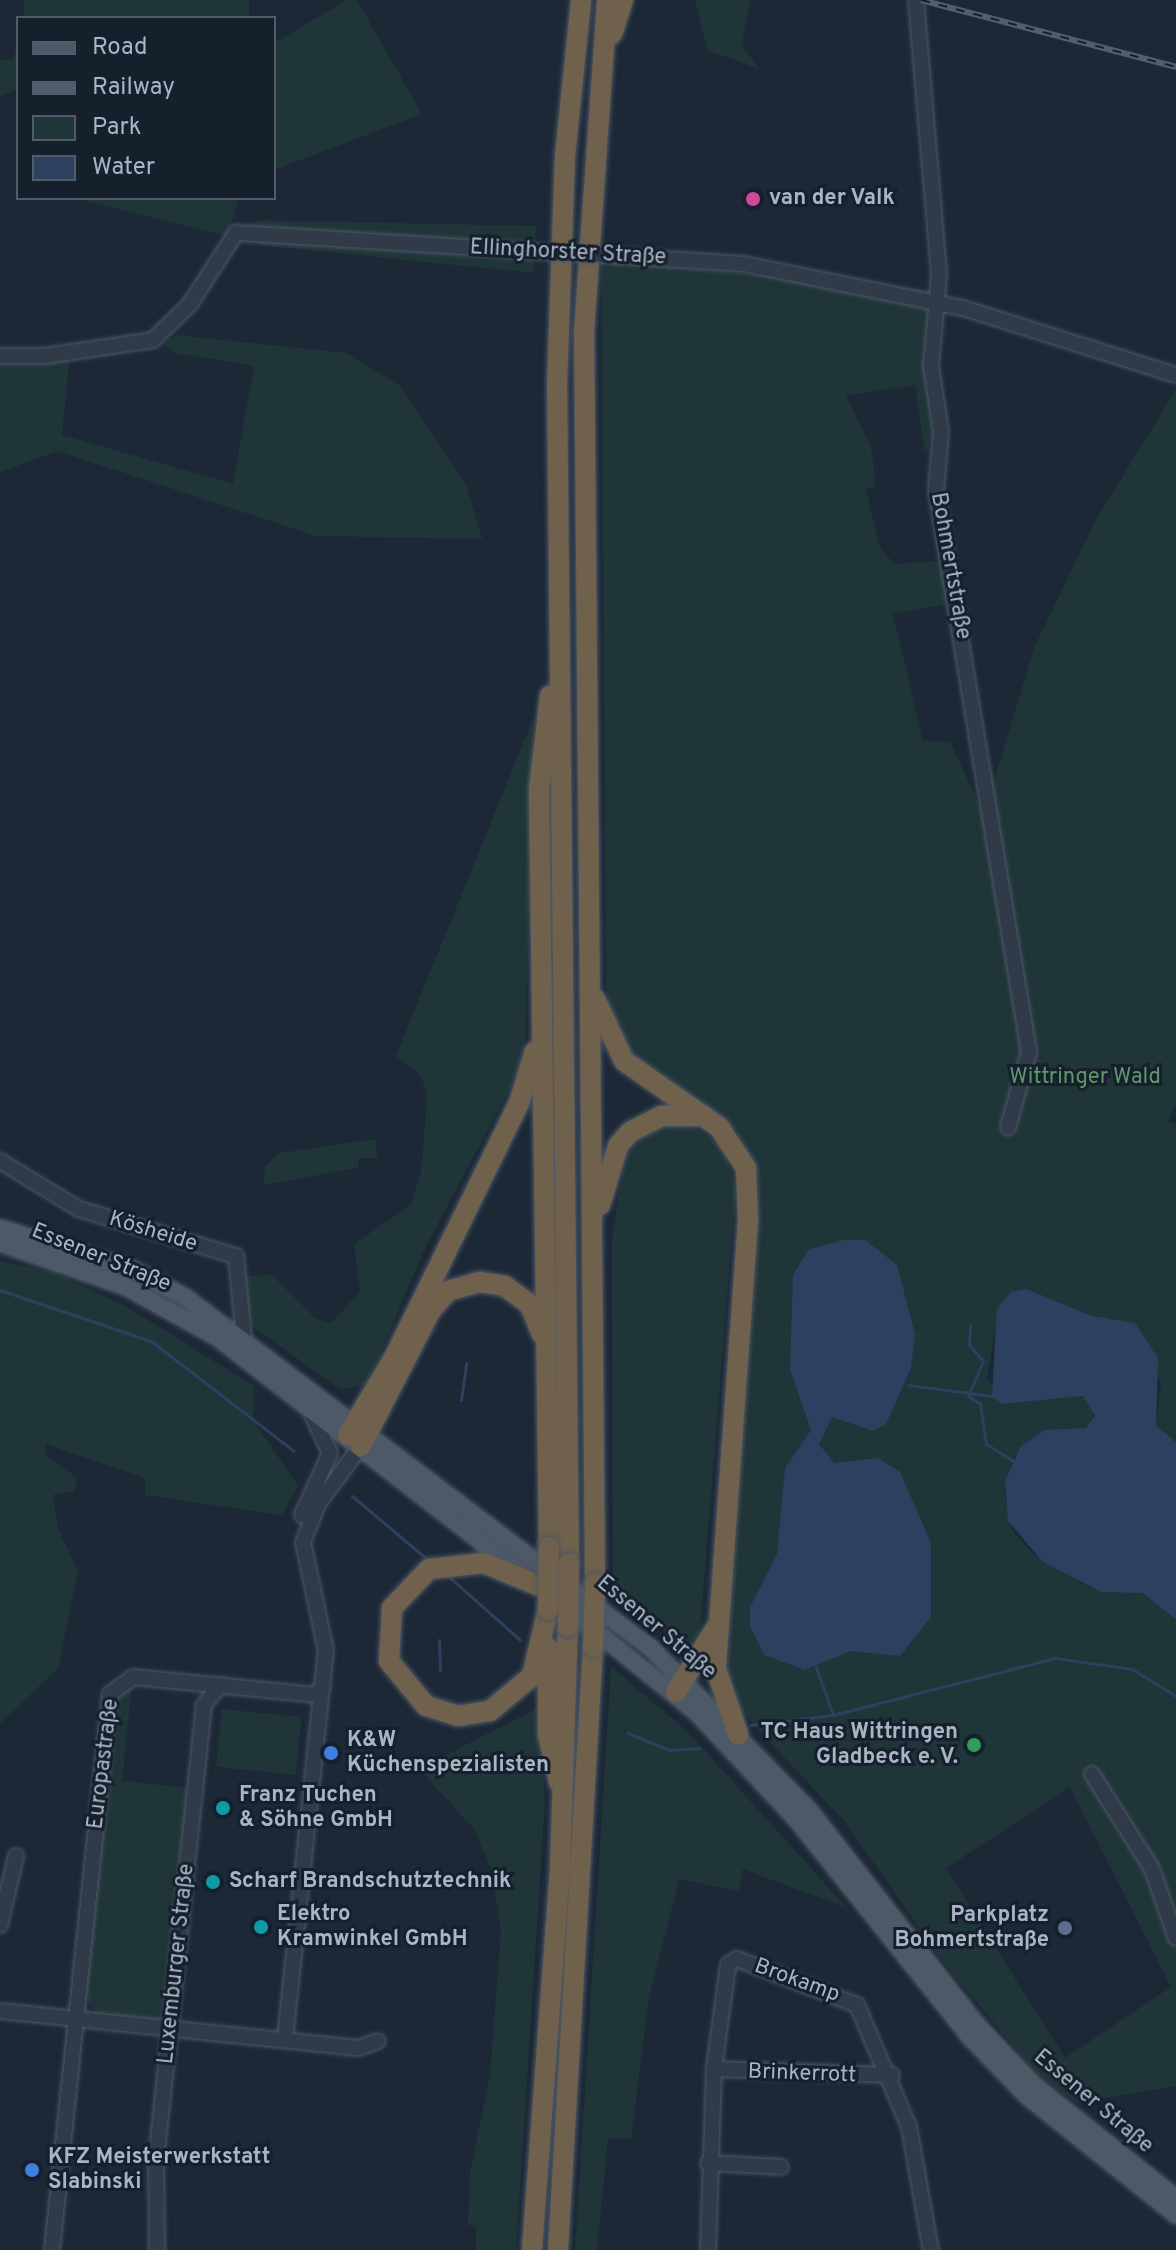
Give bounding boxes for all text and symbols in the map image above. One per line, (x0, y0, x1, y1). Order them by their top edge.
legend (16, 16, 276, 200)
text: Road (92, 33, 148, 63)
text: Railway (92, 73, 175, 103)
text: Park (92, 113, 142, 143)
text: Water (92, 153, 155, 183)
place label: van der Valk (769, 186, 896, 212)
marker: van der Valk (744, 190, 762, 208)
street label: Ellinghorster Straße (469, 235, 667, 271)
street label: Bohmertstraße (924, 490, 976, 642)
park label: Wittringer Wald (1009, 1065, 1161, 1091)
street label: Kösheide (106, 1206, 200, 1258)
street label: Essener Straße (28, 1218, 174, 1298)
street label: Essener Straße (591, 1570, 721, 1686)
street label: Europastraße (83, 1697, 125, 1831)
place label: TC Haus Wittringen Gladbeck e. V. (761, 1719, 958, 1770)
place label: K&W Küchenspezialisten (347, 1727, 549, 1778)
marker: TC Haus Wittringen Gladbeck e. V. (965, 1736, 983, 1754)
marker: K&W Küchenspezialisten (322, 1744, 340, 1762)
place label: Franz Tuchen & Söhne GmbH (239, 1782, 393, 1834)
marker: Franz Tuchen & Söhne GmbH (214, 1799, 232, 1817)
street label: Luxemburger Straße (153, 1863, 201, 2065)
place label: Scharf Brandschutztechnik (229, 1869, 511, 1895)
marker: Scharf Brandschutztechnik (204, 1873, 222, 1891)
place label: Elektro Kramwinkel GmbH (277, 1901, 467, 1952)
place label: Parkplatz Bohmertstraße (894, 1902, 1049, 1954)
marker: Elektro Kramwinkel GmbH (252, 1918, 270, 1936)
marker: Parkplatz Bohmertstraße (1056, 1919, 1074, 1937)
street label: Brokamp (751, 1953, 843, 2009)
street label: Essener Straße (1028, 2044, 1158, 2160)
street label: Brinkerrott (747, 2059, 857, 2089)
place label: KFZ Meisterwerkstatt Slabinski (48, 2144, 270, 2196)
marker: KFZ Meisterwerkstatt Slabinski (23, 2161, 41, 2179)

